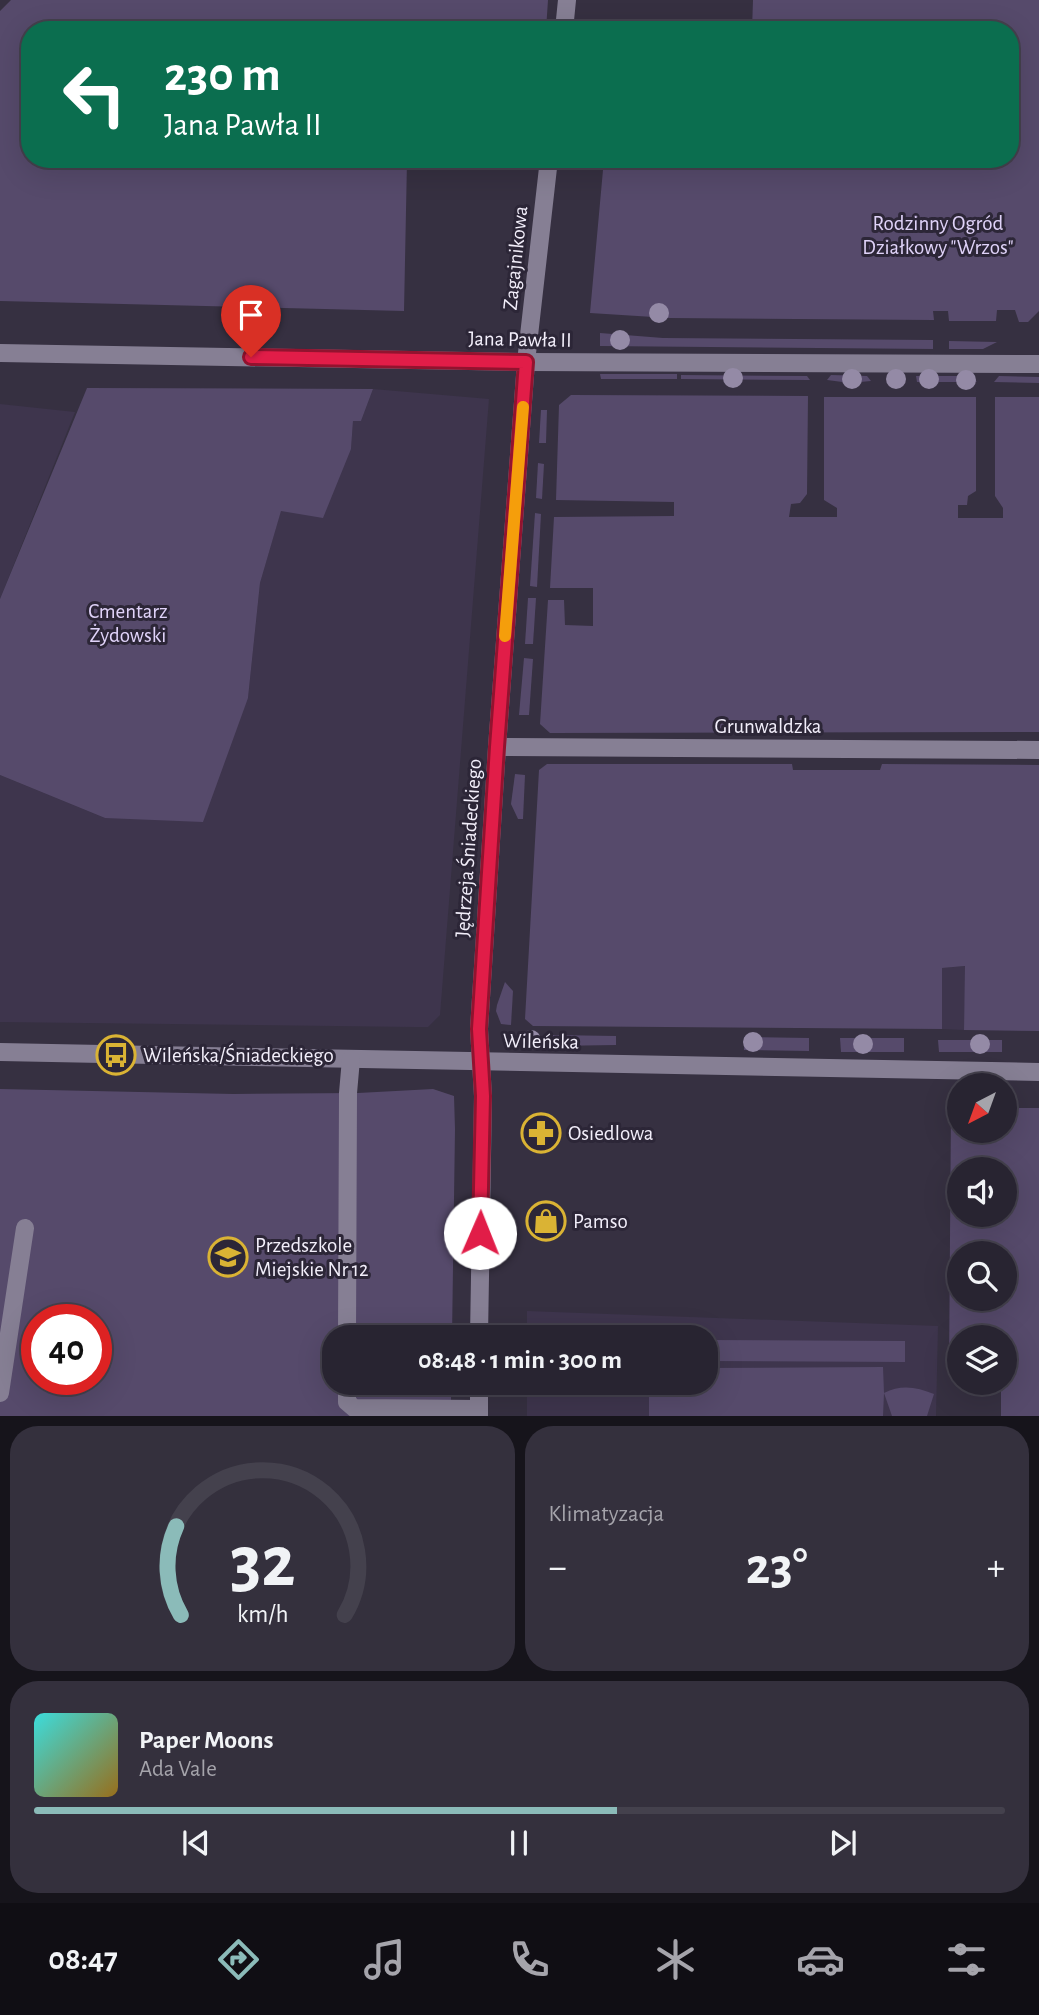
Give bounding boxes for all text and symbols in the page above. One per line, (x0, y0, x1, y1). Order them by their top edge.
icon: left (49, 49, 140, 140)
text: 230 m (164, 51, 281, 100)
text: Jana Pawła II (164, 109, 322, 141)
street label: Zagajnikowa (500, 205, 531, 311)
park label: Rodzinny Ogród Działkowy "Wrzos" (862, 213, 1014, 258)
pin (221, 285, 281, 357)
icon: arrive (232, 296, 270, 334)
street label: Jana Pawła II (468, 328, 572, 351)
park label: Cmentarz Żydowski (88, 601, 168, 646)
street label: Grunwaldzka (715, 716, 822, 737)
street label: Jędrzeja Śniadeckiego (449, 758, 485, 938)
street label: Wileńska (503, 1030, 580, 1053)
bus stop icon: Wileńska/Śniadeckiego (95, 1034, 137, 1076)
place label: Wileńska/Śniadeckiego (143, 1042, 334, 1066)
north arrow (947, 1073, 1017, 1143)
map controls (947, 1073, 1017, 1395)
pharmacy icon: Osiedlowa (520, 1112, 562, 1154)
place label: Osiedlowa (568, 1123, 654, 1144)
button: sound (947, 1157, 1017, 1227)
position arrow (443, 1196, 517, 1270)
shop icon: Pamso (525, 1200, 567, 1242)
place label: Pamso (573, 1211, 628, 1232)
place label: Przedszkole Miejskie Nr 12 (255, 1235, 369, 1280)
school or university icon: Przedszkole Miejskie Nr 12 (207, 1236, 249, 1278)
button: search (947, 1241, 1017, 1311)
speed limit sign: 40 (21, 1304, 112, 1395)
button: layers (947, 1325, 1017, 1395)
text: 08:48 · 1 min · 300 m (418, 1347, 622, 1373)
text: Klimatyzacja (549, 1503, 664, 1526)
text: 32 (229, 1527, 295, 1600)
text: 23° (746, 1541, 808, 1593)
text: − (549, 1549, 567, 1587)
text: + (987, 1549, 1005, 1587)
text: km/h (236, 1601, 288, 1626)
text: Paper Moons (139, 1727, 274, 1753)
text: Ada Vale (139, 1758, 217, 1781)
icon: previous (177, 1824, 215, 1862)
icon: pause (500, 1824, 538, 1862)
icon: next (824, 1824, 862, 1862)
icon: directions (214, 1935, 263, 1984)
icon: music (360, 1935, 409, 1984)
icon: phone (505, 1935, 554, 1984)
icon: climate (651, 1935, 700, 1984)
icon: car (796, 1935, 845, 1984)
icon: filters (942, 1935, 991, 1984)
text: 08:47 (48, 1943, 118, 1975)

